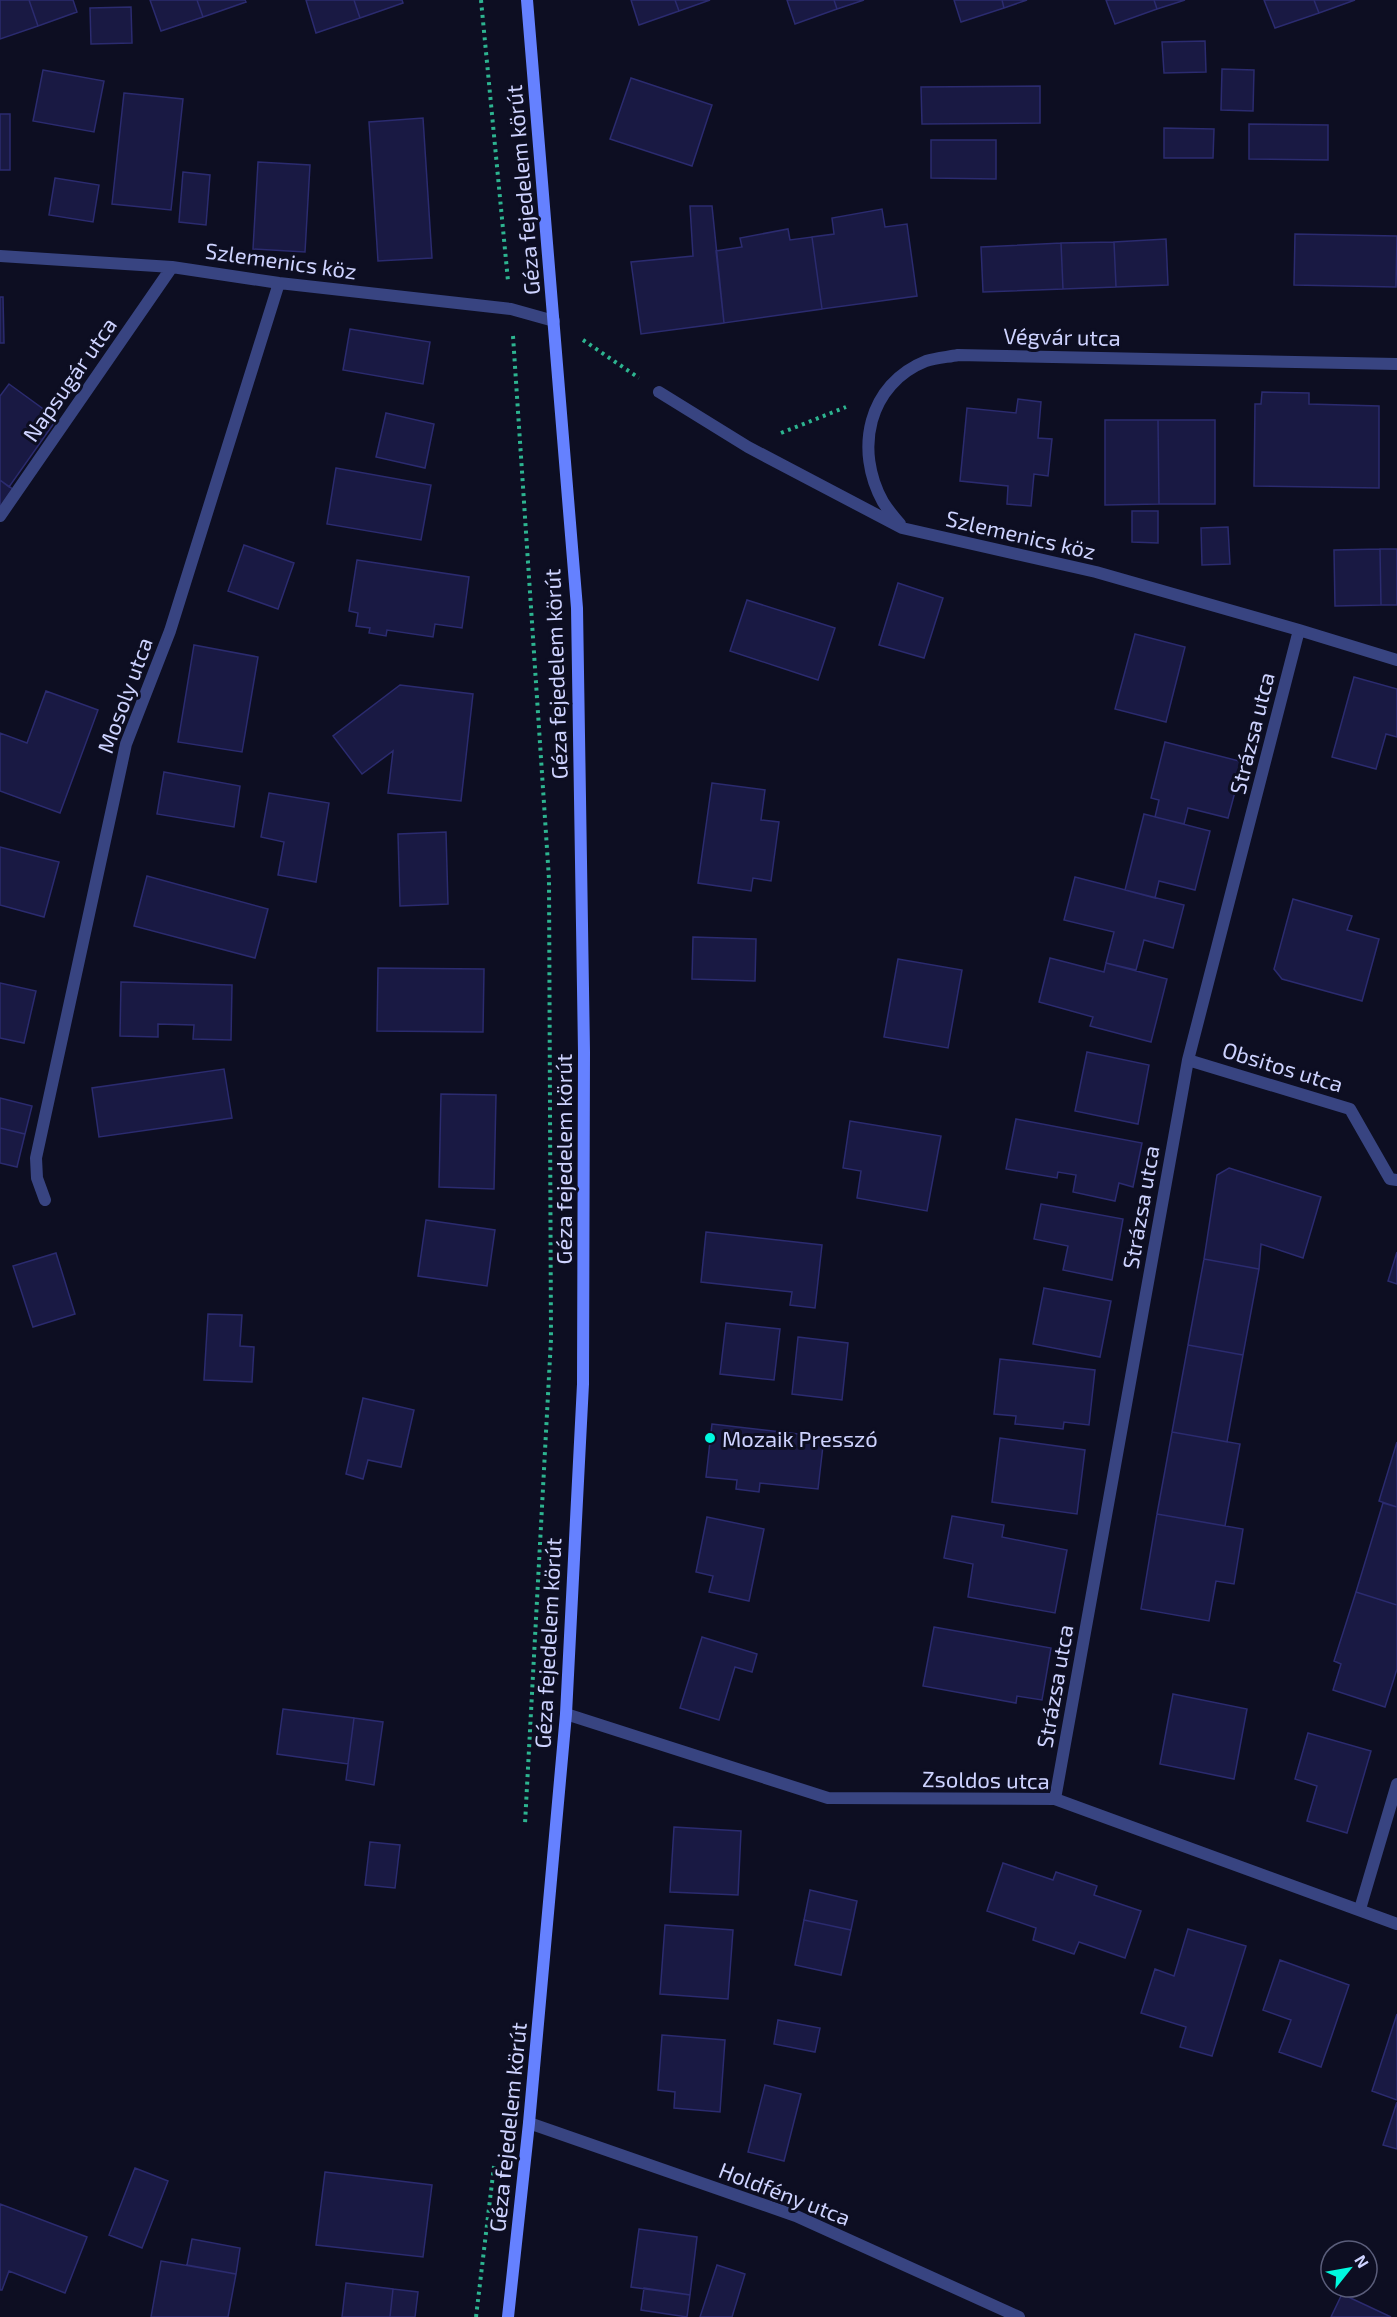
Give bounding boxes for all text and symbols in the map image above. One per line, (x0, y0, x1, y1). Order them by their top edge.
street label: Géza fejedelem körút (500, 84, 545, 296)
street label: Szlemenics köz (204, 237, 358, 283)
street label: Napsugár utca (17, 312, 121, 446)
street label: Végvár utca (1003, 322, 1121, 350)
street label: Szlemenics köz (944, 504, 1098, 564)
street label: Géza fejedelem körút (538, 568, 573, 780)
street label: Mosoly utca (91, 634, 157, 756)
street label: Strázsa utca (1223, 669, 1279, 797)
street label: Obsitos utca (1220, 1035, 1346, 1097)
street label: Géza fejedelem körút (550, 1054, 577, 1264)
street label: Strázsa utca (1116, 1143, 1164, 1271)
place label: Mozaik Presszó (722, 1425, 878, 1451)
marker: Mozaik Presszó (703, 1431, 717, 1445)
street label: Géza fejedelem körút (529, 1537, 566, 1749)
street label: Strázsa utca (1030, 1622, 1078, 1750)
street label: Zsoldos utca (922, 1765, 1050, 1793)
street label: Géza fejedelem körút (483, 2021, 532, 2233)
street label: Holdfény utca (715, 2156, 855, 2230)
north arrow (1319, 2239, 1379, 2299)
text: N (1351, 2251, 1373, 2271)

